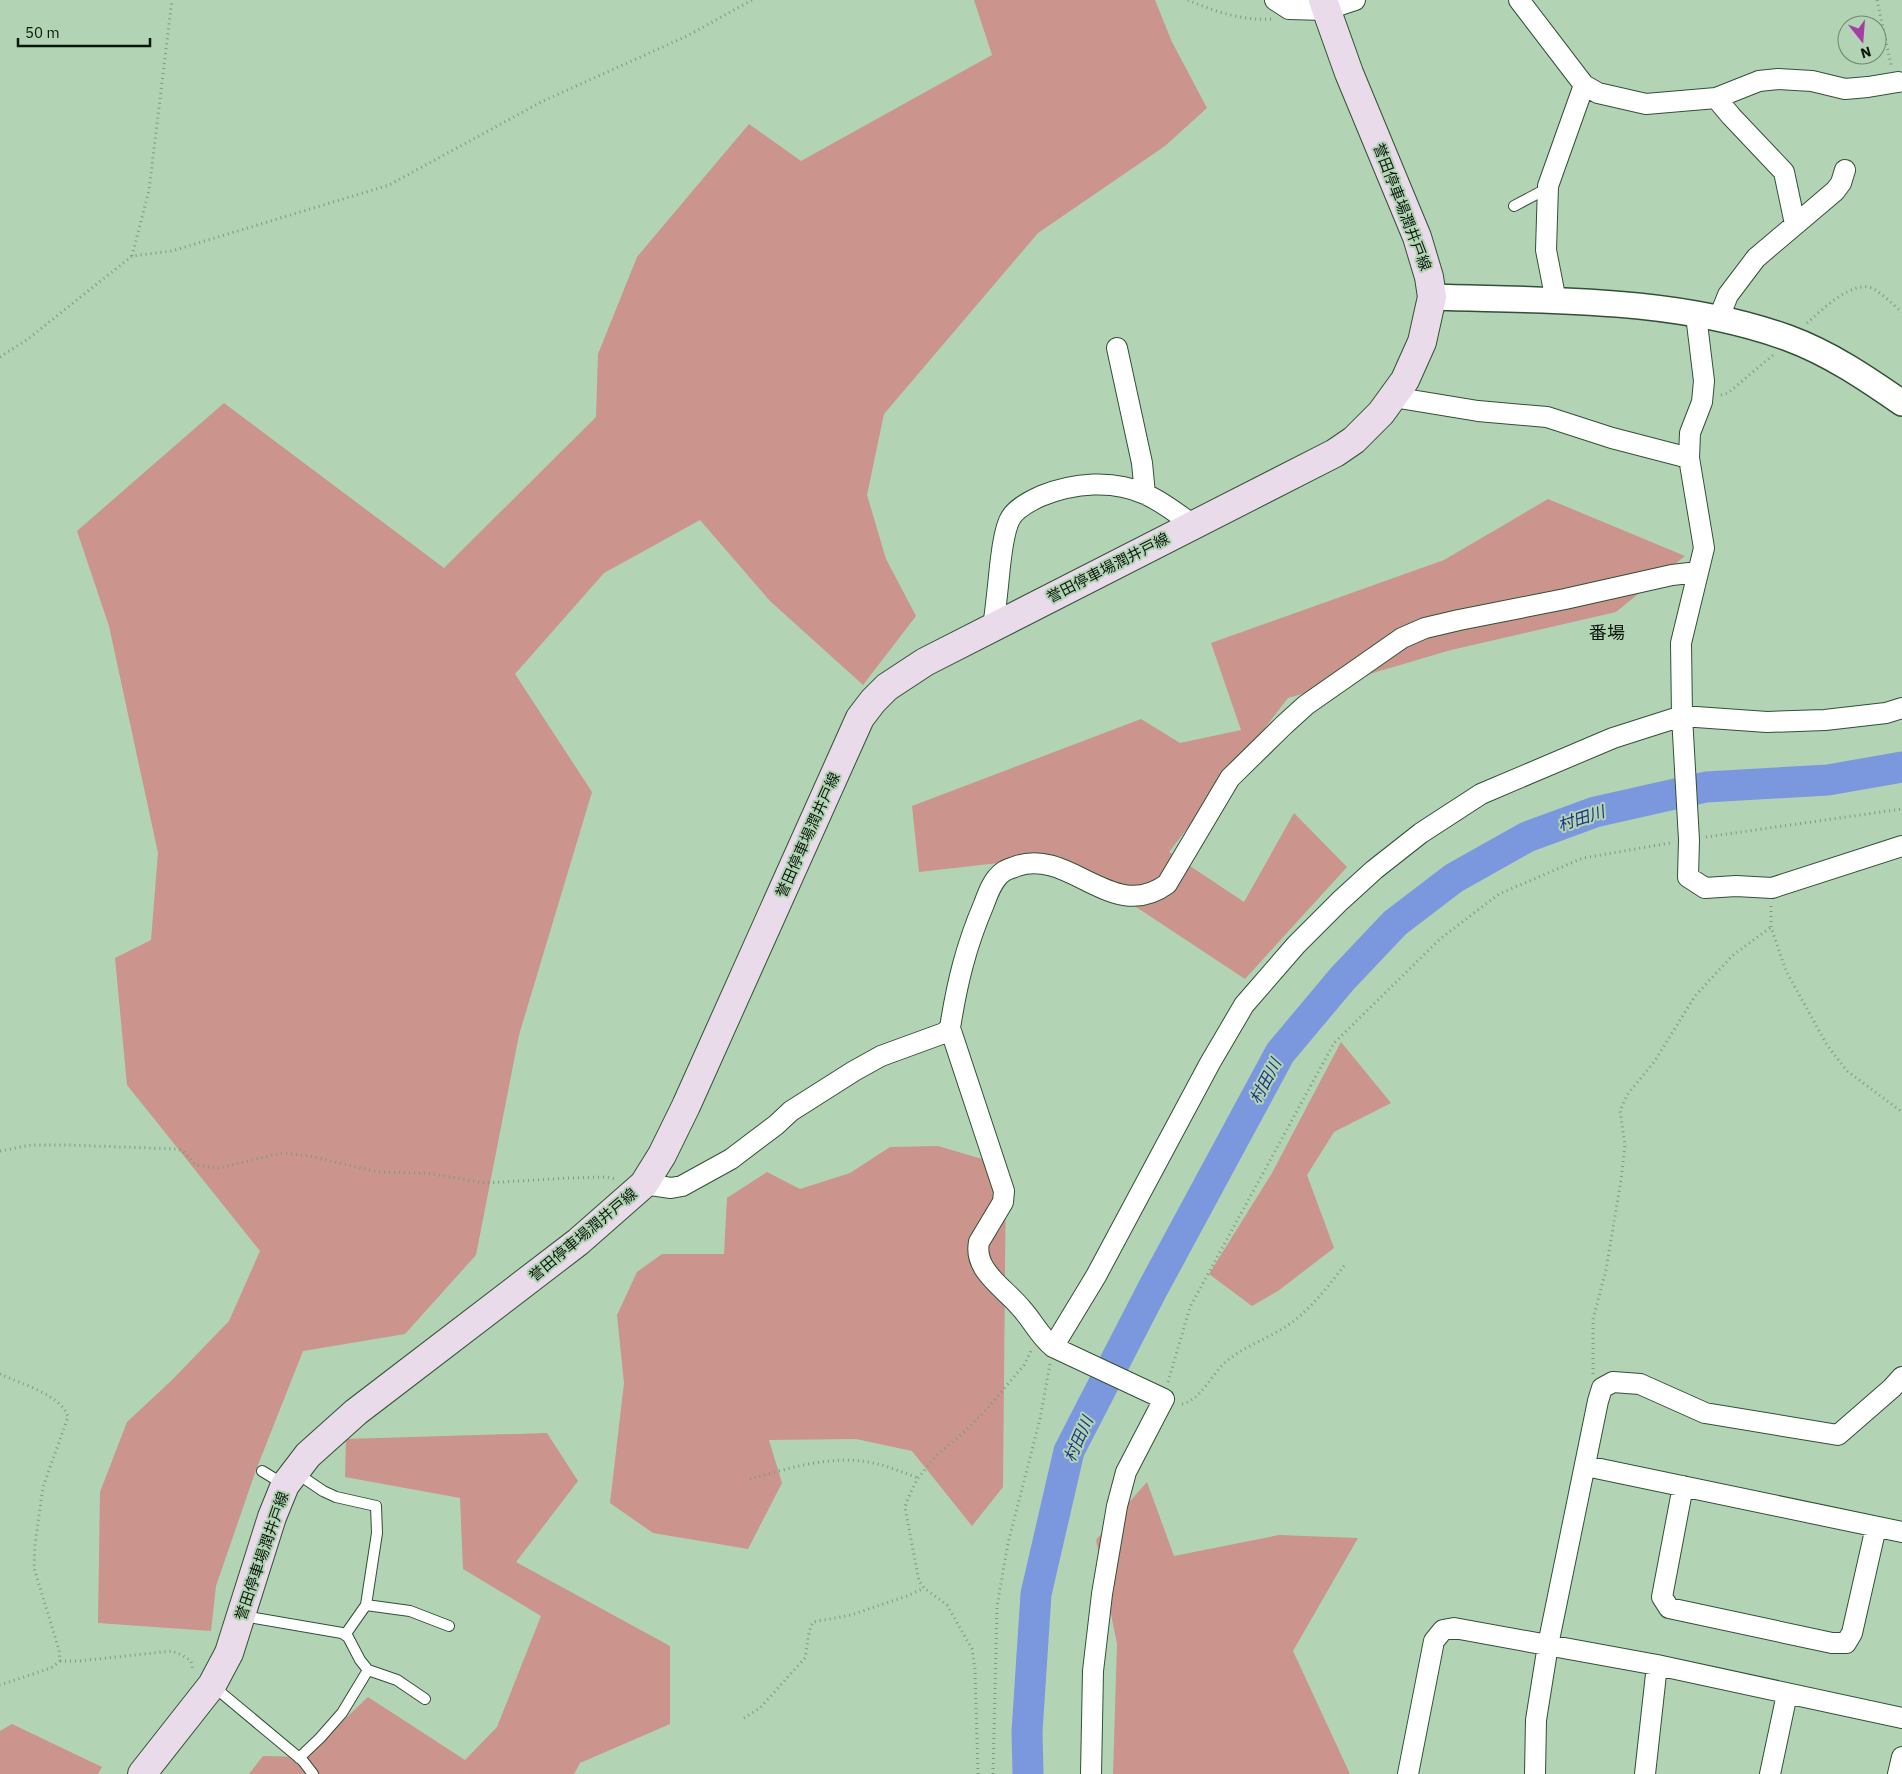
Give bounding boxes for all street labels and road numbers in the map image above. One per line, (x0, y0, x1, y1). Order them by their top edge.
street label: 誉田停車場潤井戸線 (1369, 140, 1436, 273)
street label: 誉田停車場潤井戸線 (1043, 528, 1172, 607)
street label: 誉田停車場潤井戸線 (771, 769, 844, 900)
street label: 誉田停車場潤井戸線 (525, 1184, 640, 1285)
street label: 誉田停車場潤井戸線 (231, 1489, 292, 1623)

